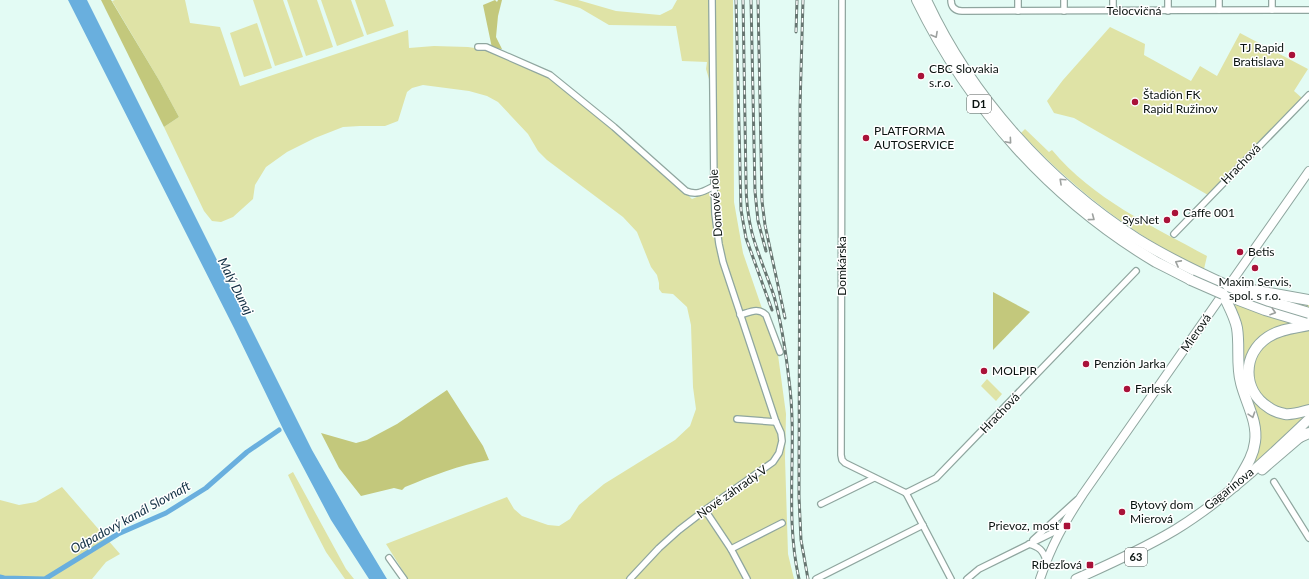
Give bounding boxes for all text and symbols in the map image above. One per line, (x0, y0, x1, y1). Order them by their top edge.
street label: Telocvičná (1107, 3, 1161, 18)
one-way arrow (930, 31, 937, 38)
place label: TJ Rapid Bratislava (1233, 40, 1284, 69)
marker: TJ Rapid Bratislava (1287, 50, 1297, 60)
place label: CBC Slovakia s.r.o. (929, 61, 999, 90)
marker: CBC Slovakia s.r.o. (916, 71, 926, 81)
place label: Štadión FK Rapid Ružinov (1143, 87, 1218, 116)
road number: D1 (967, 95, 991, 113)
marker: Štadión FK Rapid Ružinov (1130, 97, 1140, 107)
place label: PLATFORMA AUTOSERVICE (874, 123, 954, 152)
marker: PLATFORMA AUTOSERVICE (861, 133, 871, 143)
one-way arrow (1005, 136, 1012, 143)
street label: Hrachová (1218, 140, 1264, 187)
street label: Domové role (706, 169, 725, 237)
one-way arrow (1059, 179, 1067, 186)
place label: Caffe 001 (1183, 205, 1235, 220)
marker: Caffe 001 (1170, 208, 1180, 218)
place label: SysNet (1122, 212, 1160, 227)
one-way arrow (1088, 213, 1095, 221)
marker: SysNet (1162, 215, 1172, 225)
street label: Domkárska (834, 236, 849, 296)
place label: Betis (1248, 244, 1275, 259)
marker: Betis (1235, 247, 1245, 257)
water label: Malý Dunaj (215, 255, 257, 317)
one-way arrow (1175, 260, 1183, 267)
marker: Maxim Servis, spol. s r.o. (1250, 263, 1260, 273)
place label: Maxim Servis, spol. s r.o. (1219, 274, 1292, 303)
one-way arrow (1269, 308, 1276, 316)
street label: Mierová (1177, 311, 1214, 355)
place label: Penzión Jarka (1094, 356, 1166, 371)
marker: Penzión Jarka (1081, 359, 1091, 369)
place label: MOLPIR (992, 363, 1037, 378)
marker: MOLPIR (979, 366, 989, 376)
place label: Farlesk (1135, 381, 1173, 396)
marker: Farlesk (1122, 384, 1132, 394)
street label: Hrachová (977, 389, 1023, 436)
one-way arrow (1247, 412, 1256, 419)
street label: Nové záhrady V (694, 461, 771, 521)
street label: Gagarinova (1201, 464, 1257, 513)
water label: Odpadový kanál Slovnaft (67, 477, 193, 557)
place label: Bytový dom Mierová (1130, 497, 1193, 526)
marker: Bytový dom Mierová (1117, 507, 1127, 517)
place label: Prievoz, most (988, 518, 1060, 533)
marker: Prievoz, most (1062, 521, 1072, 531)
road number: 63 (1125, 548, 1147, 566)
place label: Ríbezľová (1032, 557, 1082, 572)
marker: Ríbezľová (1085, 560, 1095, 570)

